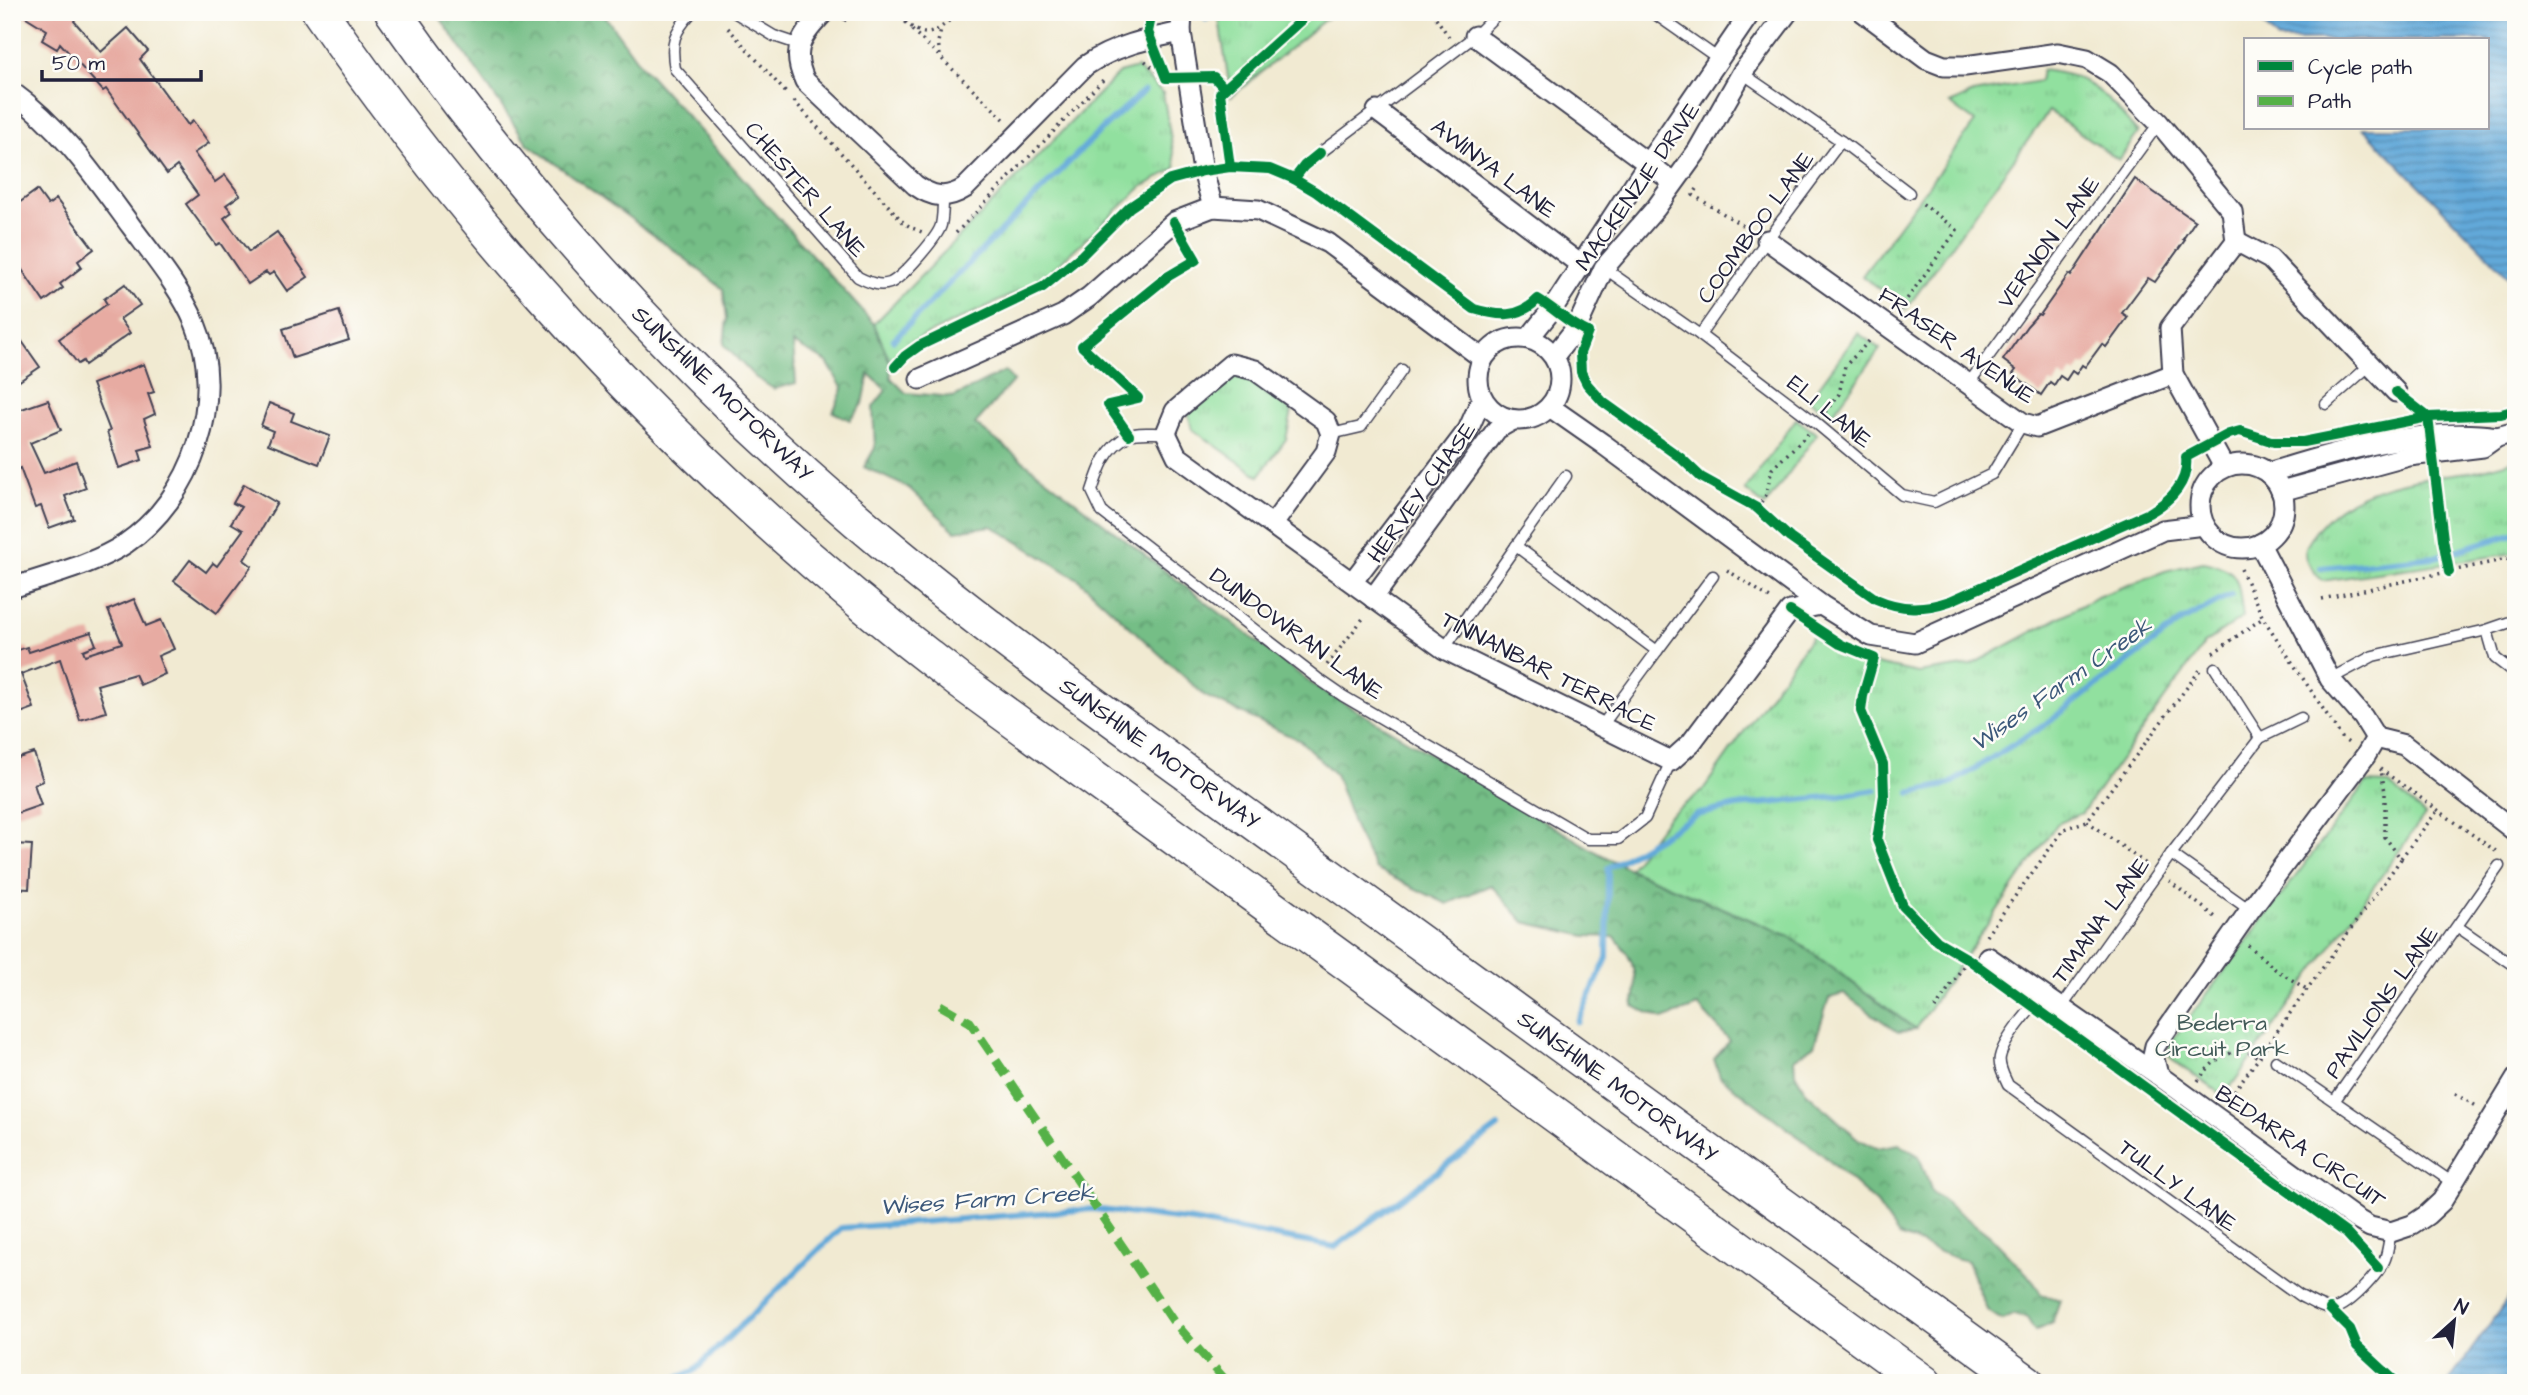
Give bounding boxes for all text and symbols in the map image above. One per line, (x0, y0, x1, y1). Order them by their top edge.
scale bar (42, 38, 201, 82)
legend (2244, 38, 2490, 130)
text: 50 m (52, 49, 106, 78)
text: Cycle path (2308, 53, 2413, 84)
text: Path (2308, 87, 2352, 116)
street label: MACKENZIE DRIVE (1568, 96, 1708, 277)
street label: AWINYA LANE (1424, 111, 1563, 227)
street label: CHESTER LANE (737, 115, 874, 265)
street label: COOMBOO LANE (1690, 145, 1822, 310)
street label: VERNON LANE (1990, 170, 2108, 315)
street label: FRASER AVENUE (1872, 280, 2042, 412)
street label: SUNSHINE MOTORWAY (625, 299, 820, 489)
street label: ELI LANE (1780, 368, 1879, 456)
street label: HERVEY CHASE (1360, 415, 1484, 569)
street label: DUNDOWRAN LANE (1203, 560, 1390, 708)
street label: TINNANBAR TERRACE (1435, 604, 1662, 740)
water label: Wises Farm Creek (1964, 609, 2160, 760)
street label: SUNSHINE MOTORWAY (1053, 670, 1266, 838)
street label: TIMANA LANE (2044, 851, 2158, 990)
street label: PAVILIONS LANE (2317, 920, 2447, 1085)
street label: SUNSHINE MOTORWAY (1511, 1003, 1724, 1171)
park label: Bederra Circuit Park (2155, 1007, 2289, 1065)
street label: BEDARRA CIRCUIT (2209, 1078, 2393, 1216)
street label: TULLY LANE (2112, 1132, 2243, 1240)
water label: Wises Farm Creek (879, 1175, 1096, 1224)
north arrow (2420, 1286, 2490, 1356)
text: N (2450, 1292, 2473, 1322)

